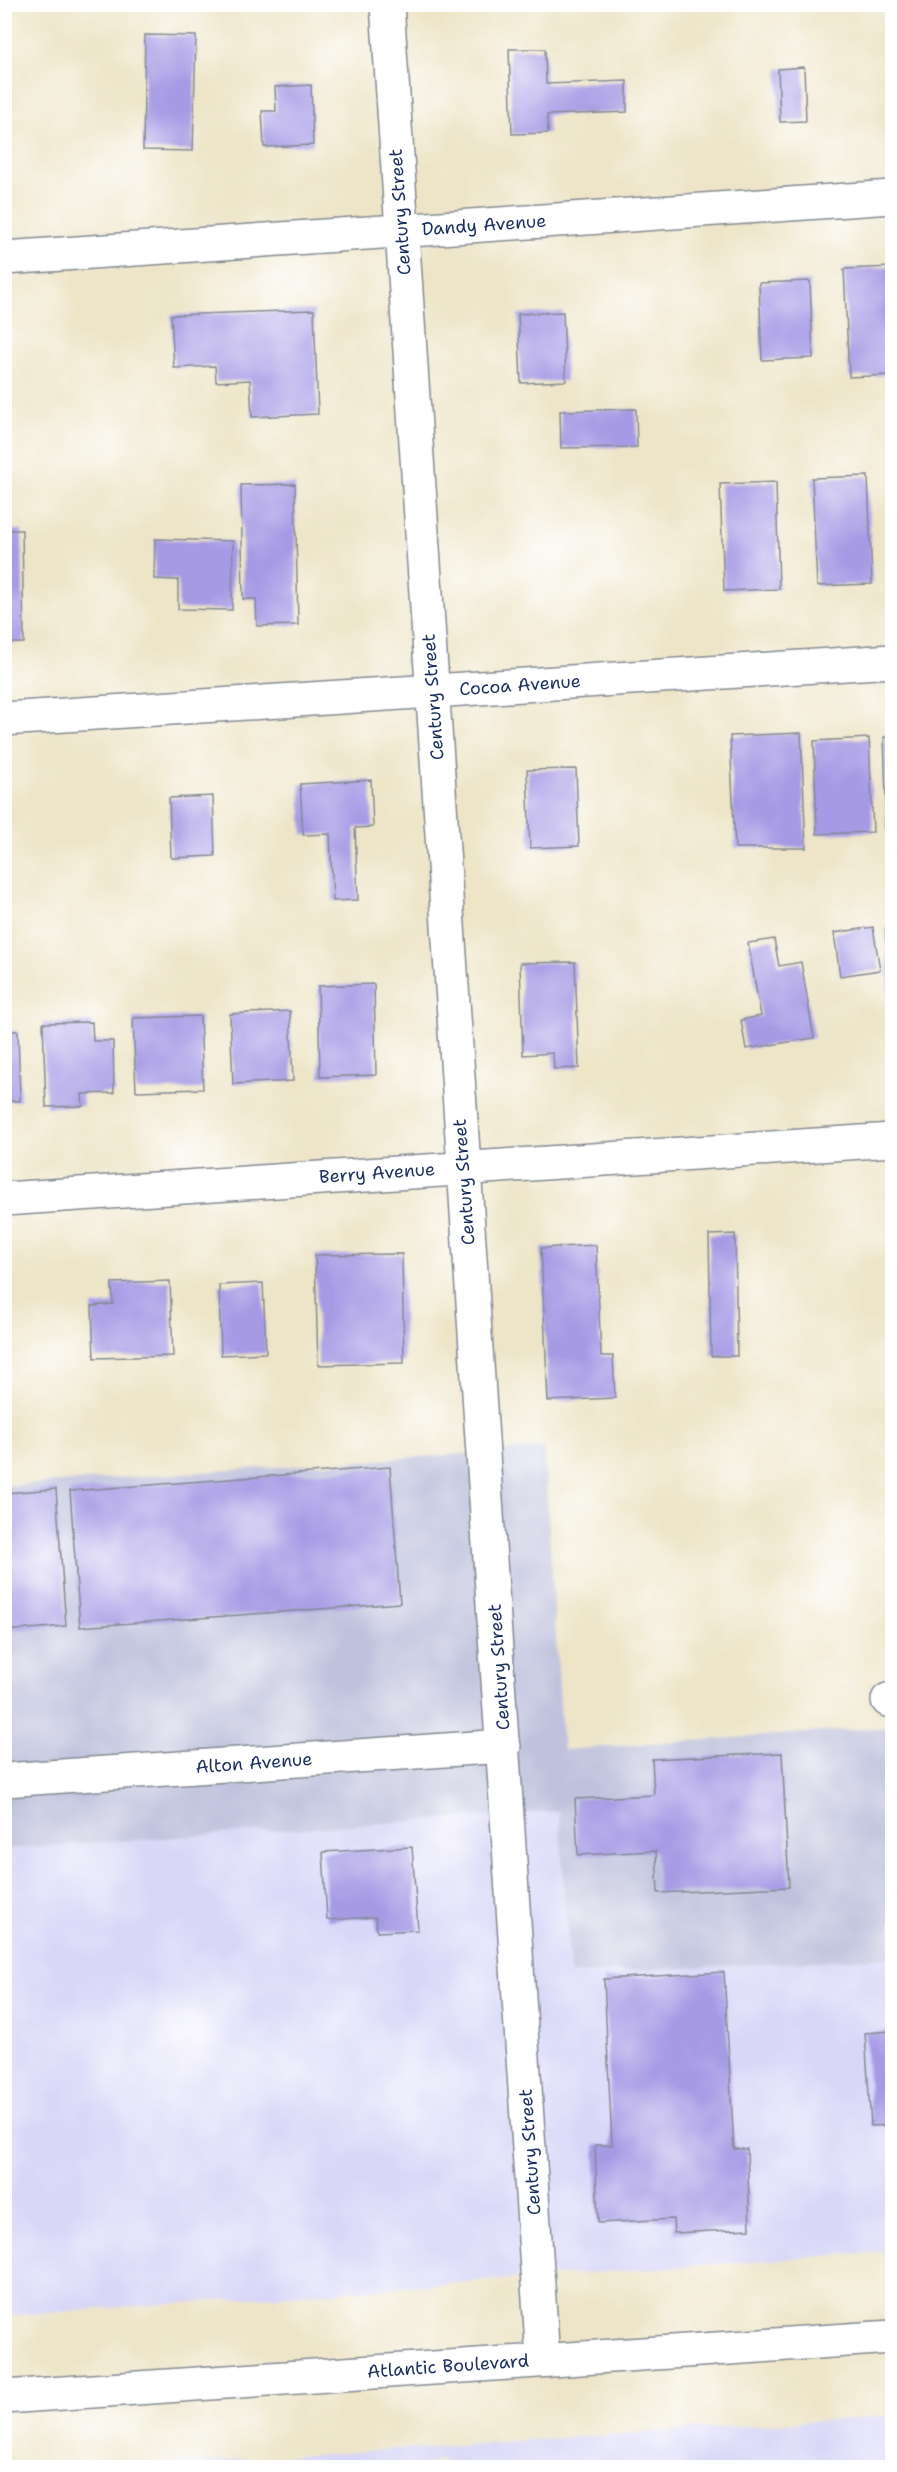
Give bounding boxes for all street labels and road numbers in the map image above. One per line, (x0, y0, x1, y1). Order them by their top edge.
street label: Century Street (384, 148, 416, 276)
street label: Dandy Avenue (421, 209, 547, 241)
street label: Century Street (417, 633, 449, 761)
street label: Cocoa Avenue (458, 669, 582, 701)
street label: Century Street (448, 1118, 480, 1246)
street label: Berry Avenue (318, 1157, 436, 1189)
street label: Century Street (483, 1603, 515, 1731)
street label: Alton Avenue (195, 1747, 313, 1779)
street label: Century Street (514, 2088, 546, 2216)
street label: Atlantic Boulevard (366, 2348, 530, 2384)

